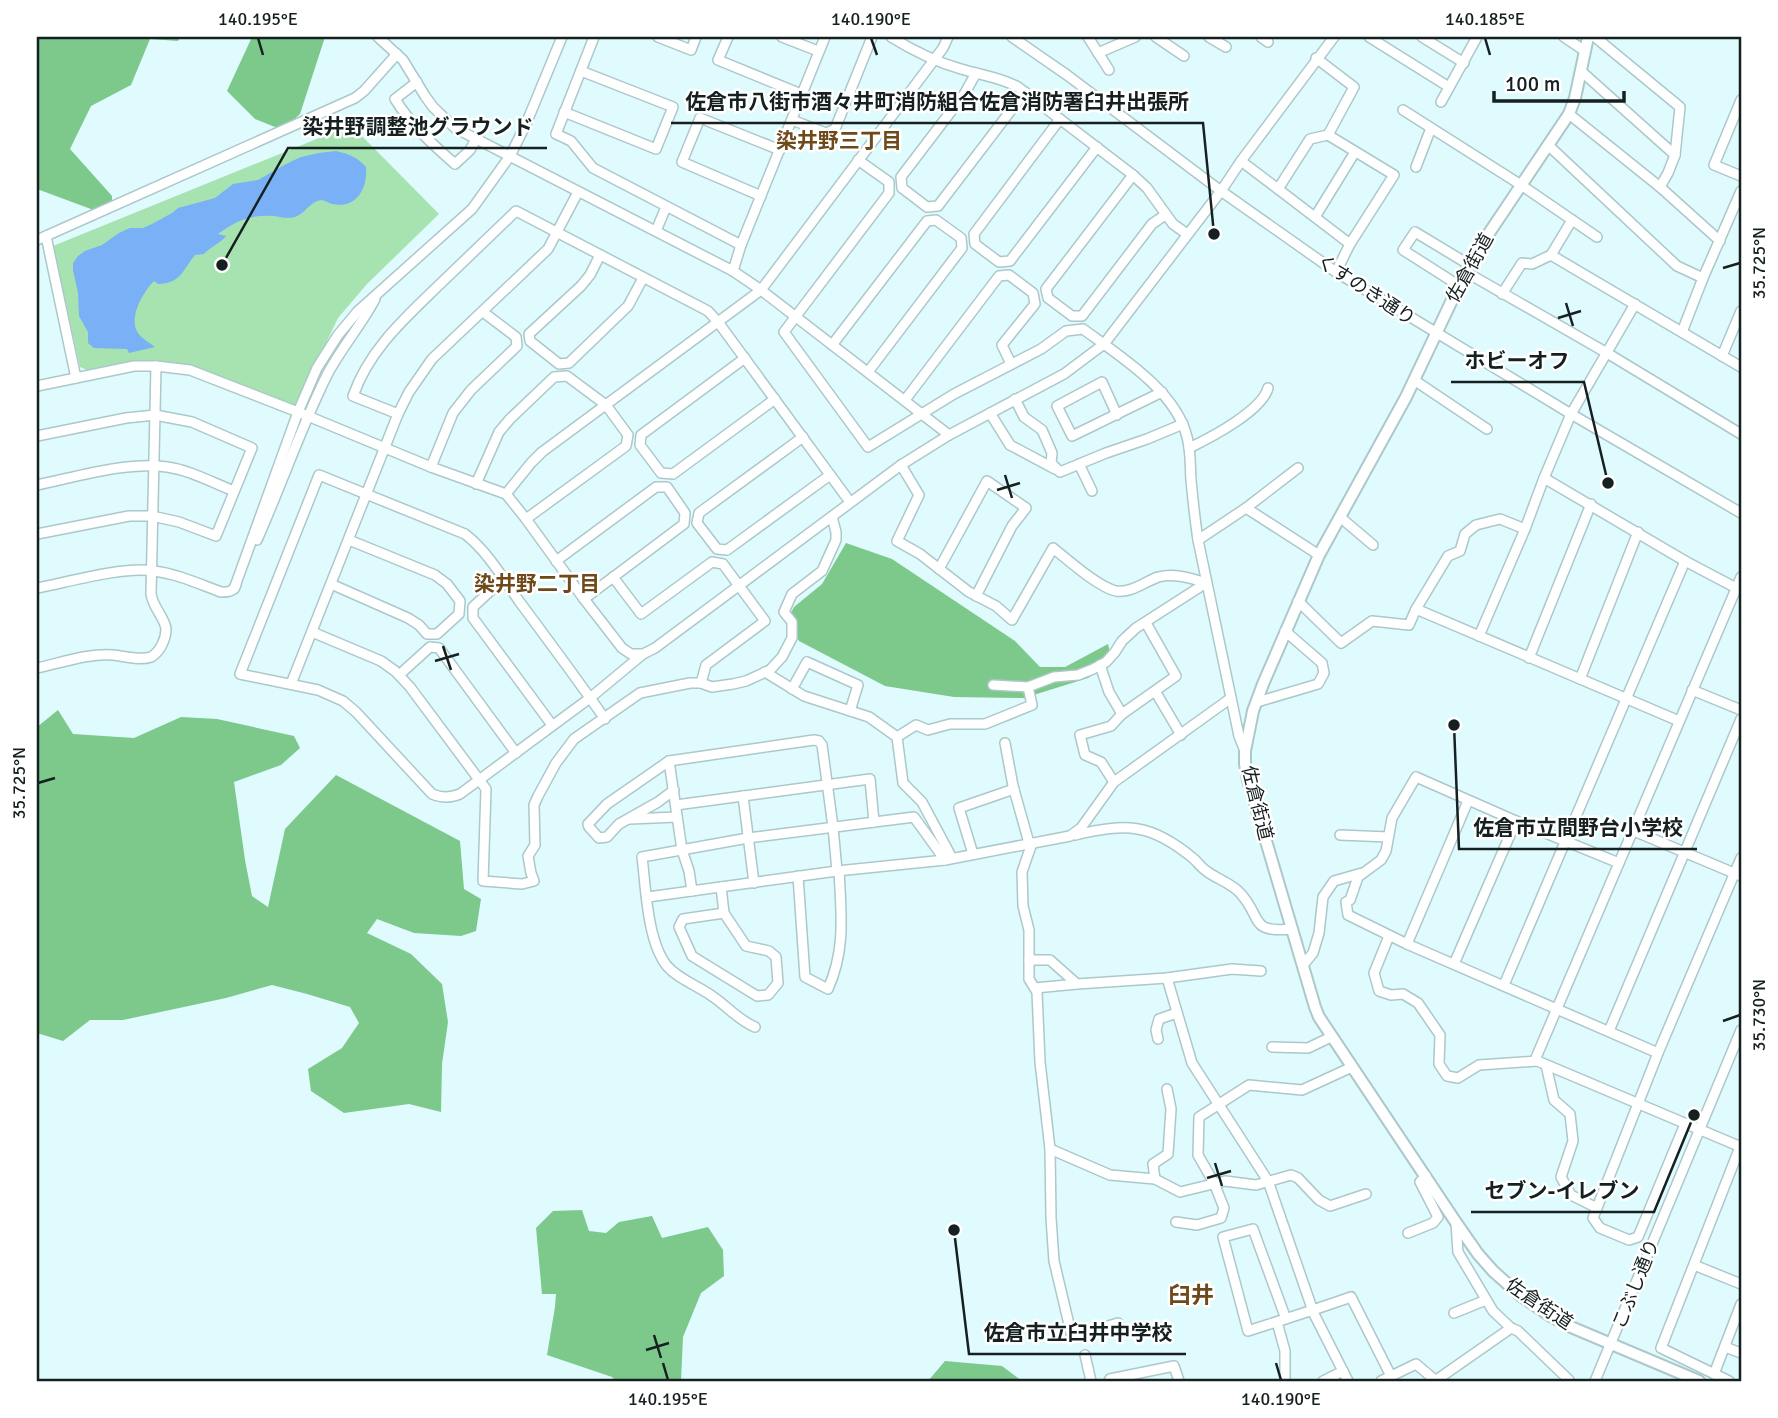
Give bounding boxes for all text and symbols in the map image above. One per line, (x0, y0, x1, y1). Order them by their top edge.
text: 140.195°E (218, 8, 298, 30)
text: 140.190°E (831, 8, 911, 30)
text: 140.185°E (1445, 8, 1525, 30)
scale bar (1494, 60, 1624, 104)
text: 100 m (1505, 71, 1560, 97)
callout: 佐倉市八街市酒々井町消防組合佐倉消防署臼井出張所 (671, 81, 1203, 123)
text: 佐倉市八街市酒々井町消防組合佐倉消防署臼井出張所 (685, 89, 1189, 115)
callout: 染井野調整池グラウンド (288, 106, 547, 148)
text: 染井野調整池グラウンド (303, 114, 534, 140)
district label: 染井野三丁目 (776, 128, 902, 154)
text: 35.725°N (1748, 227, 1770, 299)
street label: 佐倉街道 (1441, 229, 1499, 307)
street label: くすのき通り (1312, 249, 1420, 331)
callout: ホビーオフ (1451, 340, 1584, 382)
text: ホビーオフ (1465, 348, 1570, 374)
district label: 染井野二丁目 (474, 571, 600, 597)
text: 35.725°N (8, 747, 30, 819)
street label: 佐倉街道 (1236, 763, 1278, 843)
callout: 佐倉市立間野台小学校 (1459, 807, 1697, 849)
text: 佐倉市立間野台小学校 (1473, 815, 1683, 841)
text: 35.730°N (1748, 979, 1770, 1051)
callout: セブン-イレブン (1471, 1170, 1654, 1212)
text: セブン-イレブン (1485, 1178, 1639, 1204)
street label: こぶし通り (1607, 1235, 1665, 1333)
street label: 佐倉街道 (1501, 1273, 1577, 1335)
district label: 臼井 (1168, 1281, 1214, 1310)
callout: 佐倉市立臼井中学校 (969, 1312, 1186, 1354)
text: 佐倉市立臼井中学校 (984, 1320, 1173, 1346)
text: 140.195°E (628, 1388, 708, 1410)
text: 140.190°E (1241, 1388, 1321, 1410)

